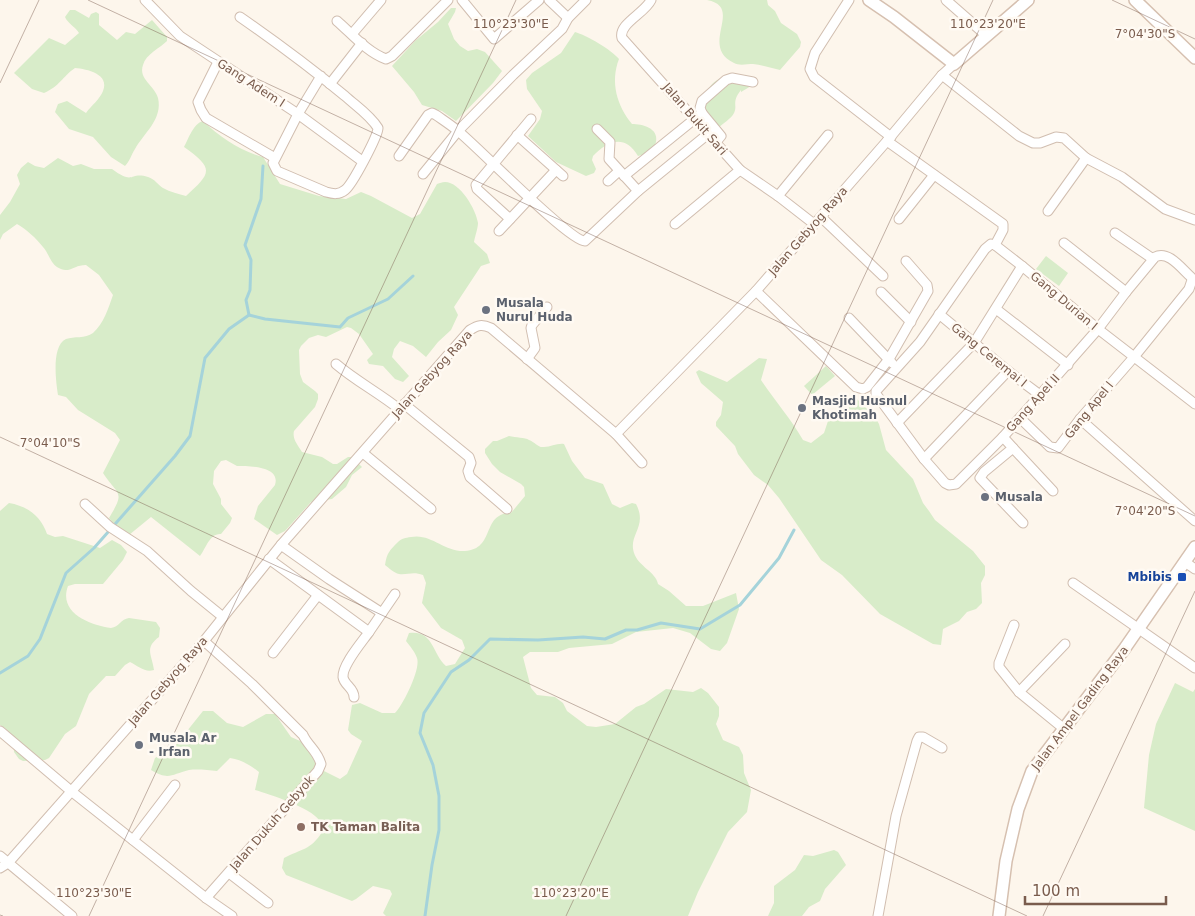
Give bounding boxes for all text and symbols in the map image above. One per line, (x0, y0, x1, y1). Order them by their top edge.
text: 110°23'30"E (473, 17, 549, 31)
text: 110°23'20"E (950, 17, 1026, 31)
text: 7°04'30"S (1115, 27, 1175, 41)
street label: Gang Adem I (215, 56, 287, 110)
street label: Jalan Bukit Sari (659, 79, 730, 158)
street label: Jalan Gebyog Raya (765, 184, 850, 279)
street label: Gang Durian I (1028, 269, 1100, 333)
place label: Musala Nurul Huda (496, 296, 573, 324)
marker: Musala Nurul Huda (480, 304, 492, 316)
street label: Gang Ceremai I (948, 320, 1030, 390)
street label: Jalan Gebyog Raya (388, 327, 475, 421)
street label: Gang Apel II (1003, 371, 1063, 435)
street label: Gang Apel I (1062, 379, 1116, 441)
place label: Masjid Husnul Khotimah (812, 394, 907, 422)
marker: Masjid Husnul Khotimah (796, 402, 808, 414)
text: 7°04'10"S (20, 436, 80, 450)
place label: Musala (995, 490, 1043, 504)
marker: Musala (979, 491, 991, 503)
text: 7°04'20"S (1115, 504, 1175, 518)
place label: Mbibis (1128, 570, 1172, 584)
marker: Mbibis (1176, 571, 1188, 583)
street label: Jalan Gebyog Raya (125, 634, 210, 729)
street label: Jalan Ampel Gading Raya (1028, 643, 1131, 774)
place label: Musala Ar - Irfan (149, 731, 216, 759)
marker: Musala Ar - Irfan (133, 739, 145, 751)
street label: Jalan Dukuh Gebyok (226, 773, 317, 874)
place label: TK Taman Balita (311, 820, 420, 834)
marker: TK Taman Balita (295, 821, 307, 833)
scale bar (1025, 874, 1166, 906)
text: 100 m (1032, 882, 1080, 900)
text: 110°23'30"E (56, 886, 132, 900)
text: 110°23'20"E (533, 886, 609, 900)

